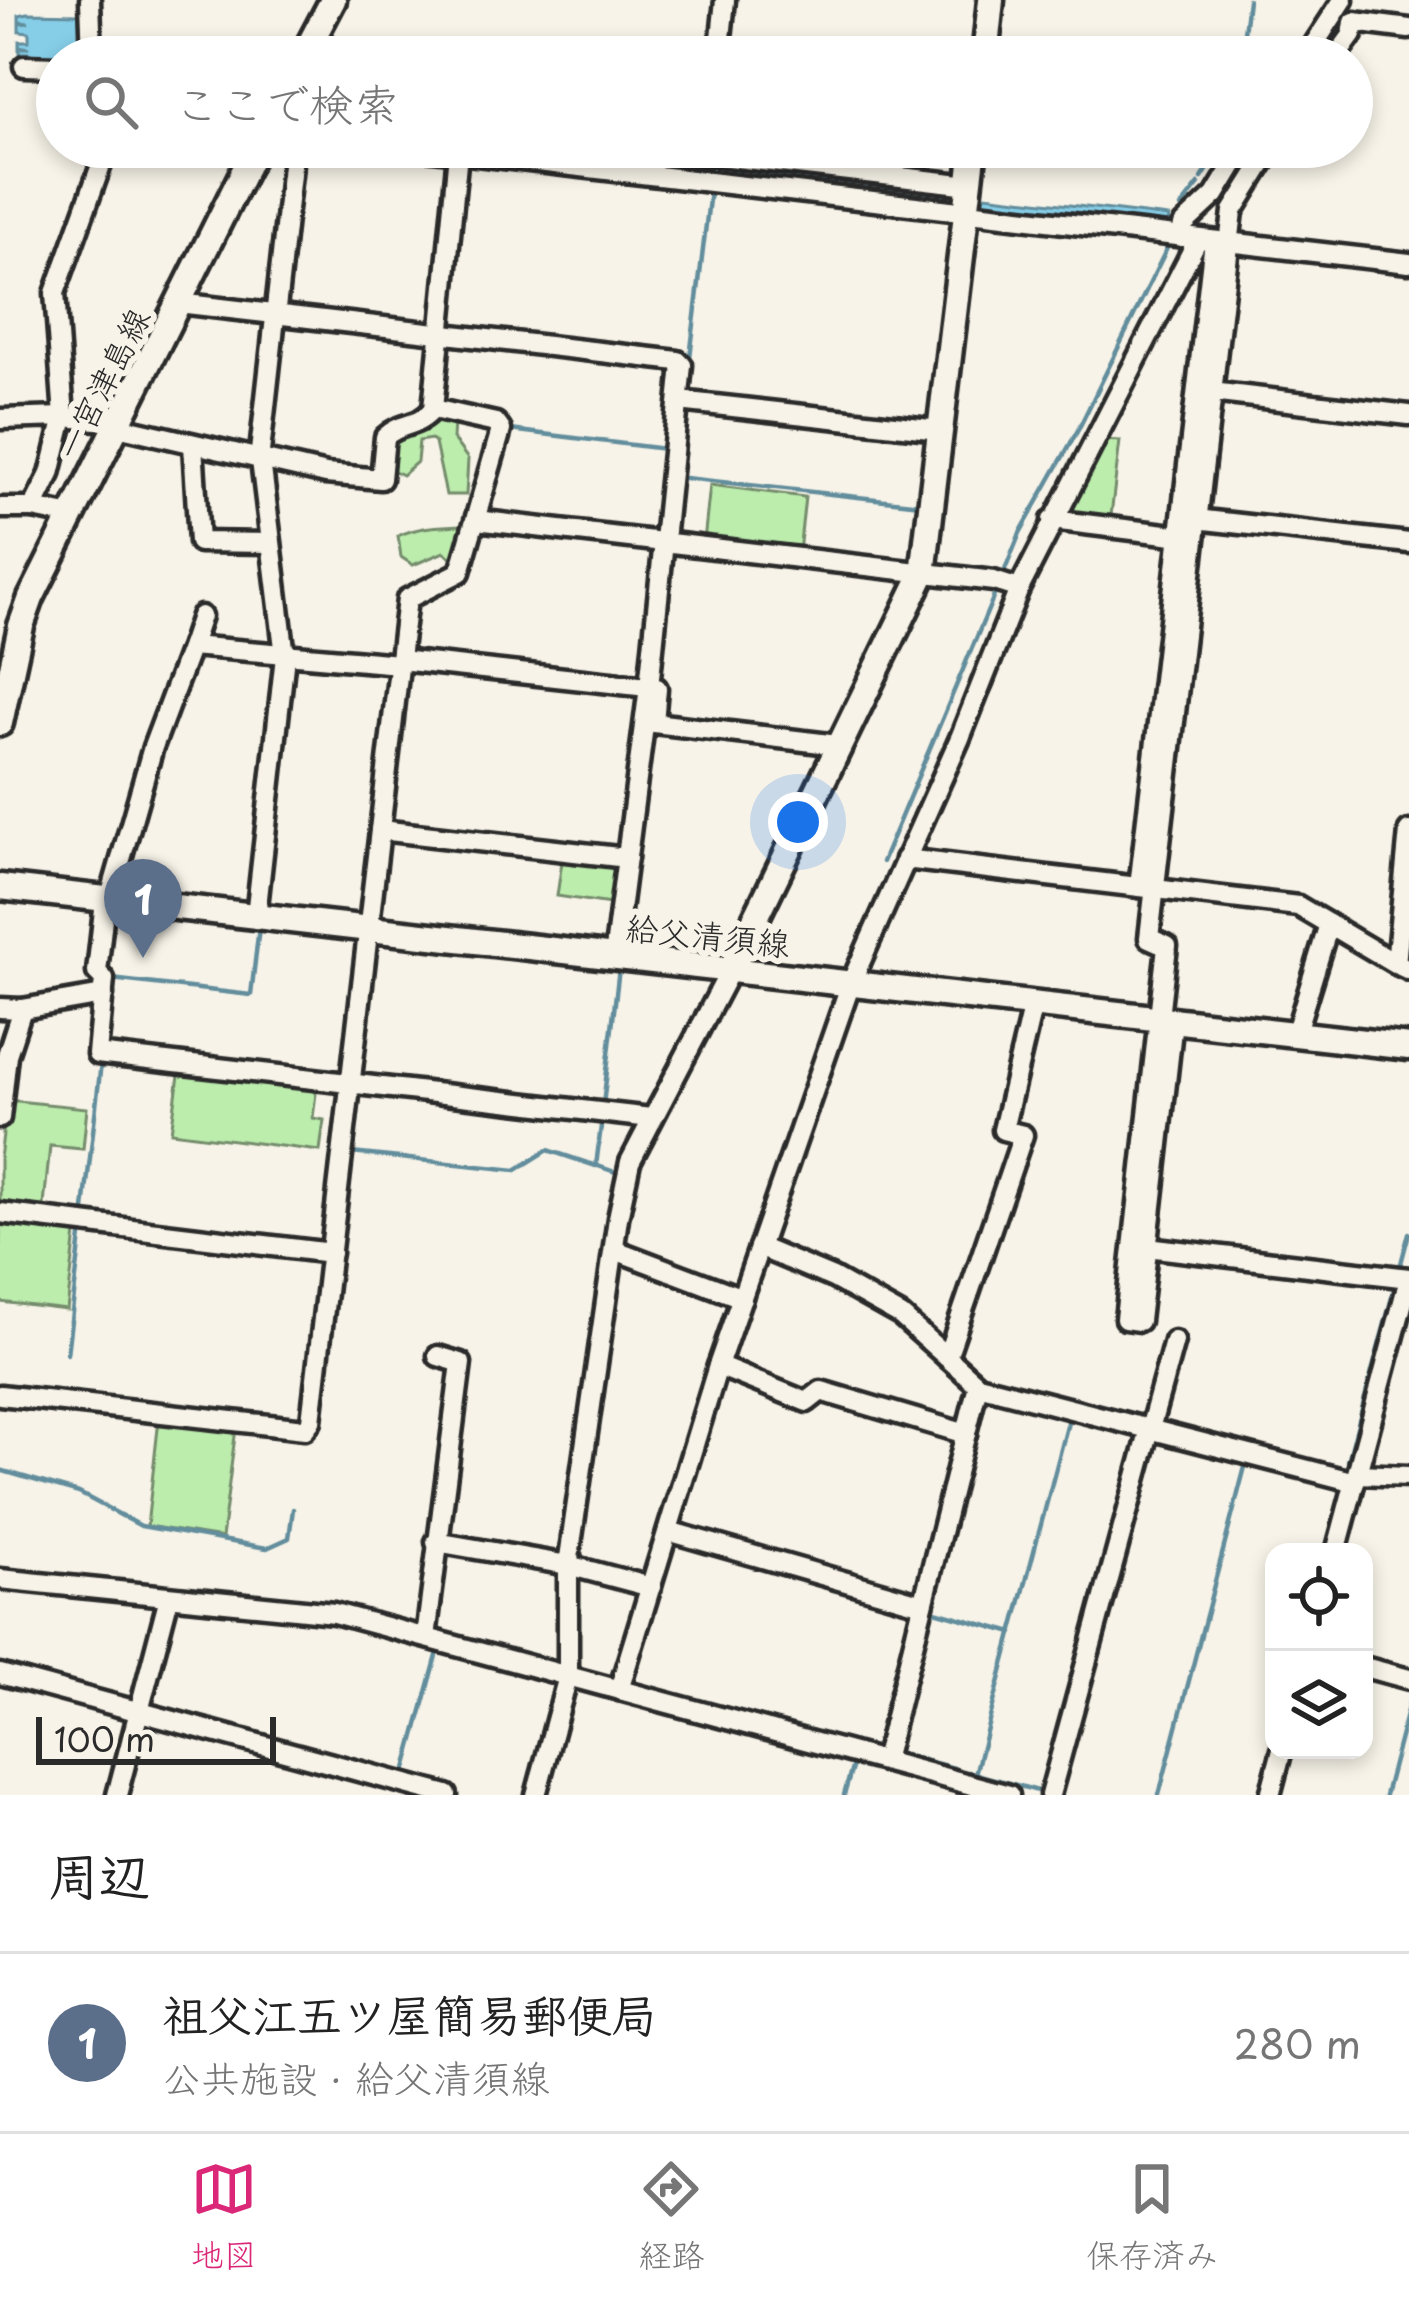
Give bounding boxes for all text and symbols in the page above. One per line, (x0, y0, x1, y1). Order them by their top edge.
search box (36, 36, 1373, 168)
text: ここで検索 (174, 68, 399, 136)
icon: search (78, 69, 144, 135)
street label: 一宮津島線 (41, 298, 161, 468)
your location (768, 792, 828, 852)
pin: 1 (104, 859, 182, 958)
street label: 給父清須線 (623, 901, 793, 967)
map controls (1265, 1543, 1373, 1759)
button: locate (1265, 1543, 1373, 1651)
button: layers (1265, 1651, 1373, 1759)
scale bar (36, 1711, 276, 1764)
text: 100 m (54, 1713, 155, 1763)
text: 周辺 (48, 1835, 150, 1912)
text: 祖父江五ツ屋簡易郵便局 (162, 1979, 657, 2047)
text: 1 (78, 2013, 96, 2072)
text: 280 m (1234, 2013, 1361, 2072)
text: 公共施設 · 給父清須線 (162, 2047, 550, 2106)
tab: 地図 (191, 2156, 257, 2278)
tab: 経路 (638, 2156, 704, 2278)
tab: 保存済み (1086, 2156, 1218, 2278)

